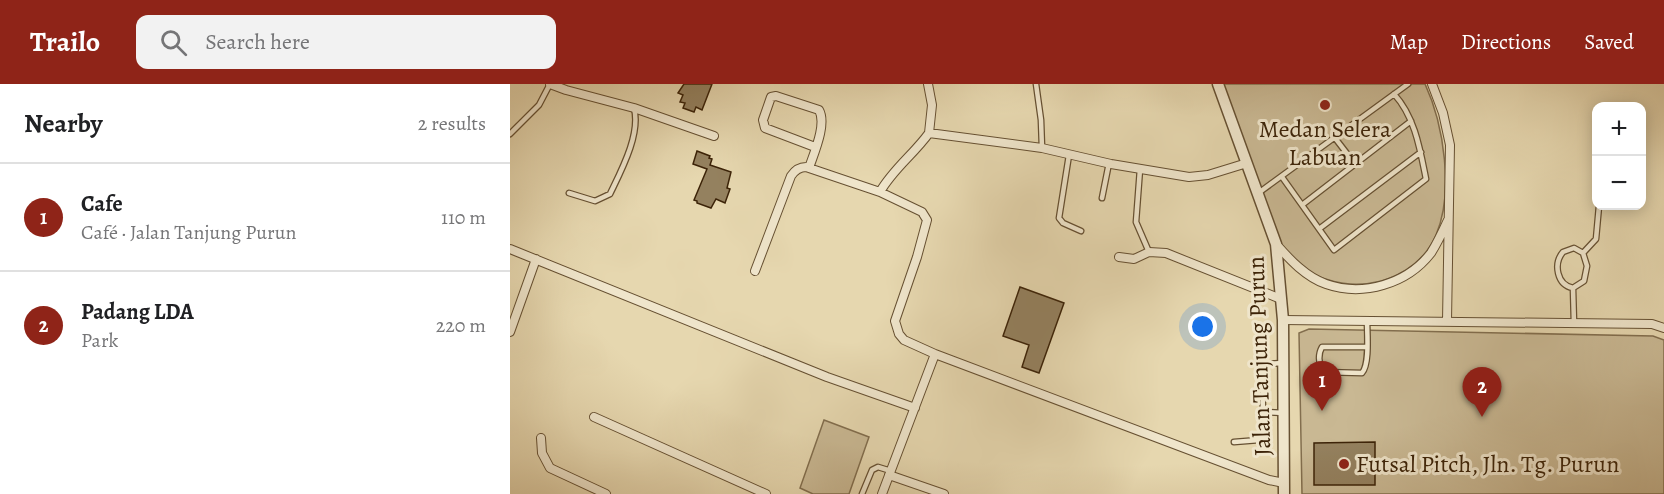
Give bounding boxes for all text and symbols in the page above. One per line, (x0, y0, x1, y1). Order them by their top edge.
search box (136, 15, 556, 69)
text: Trailo (30, 23, 100, 61)
icon: search (157, 26, 190, 59)
text: Search here (205, 27, 310, 57)
text: Map (1390, 28, 1428, 56)
text: Directions (1461, 28, 1551, 56)
text: Saved (1584, 28, 1634, 56)
marker: Medan Selera Labuan (1318, 98, 1332, 112)
map controls (1592, 102, 1646, 210)
button: + (1592, 102, 1646, 156)
text: Nearby (24, 106, 103, 141)
text: 2 results (418, 110, 486, 137)
place label: Medan Selera Labuan (1259, 113, 1392, 173)
button: − (1592, 156, 1646, 210)
text: Cafe (81, 189, 123, 219)
text: 1 (40, 204, 47, 231)
text: 110 m (441, 204, 486, 231)
text: Café · Jalan Tanjung Purun (81, 219, 297, 246)
street label: Jalan Tanjung Purun (1240, 256, 1278, 456)
text: Padang LDA (81, 297, 194, 327)
text: 2 (39, 312, 48, 339)
text: 220 m (436, 312, 486, 339)
your location (1188, 312, 1217, 341)
text: Park (81, 327, 119, 354)
pin: 1 (1302, 362, 1342, 411)
pin: 2 (1462, 368, 1502, 417)
place label: Futsal Pitch, Jln. Tg. Purun (1356, 448, 1619, 480)
marker: Futsal Pitch, Jln. Tg. Purun (1337, 457, 1351, 471)

